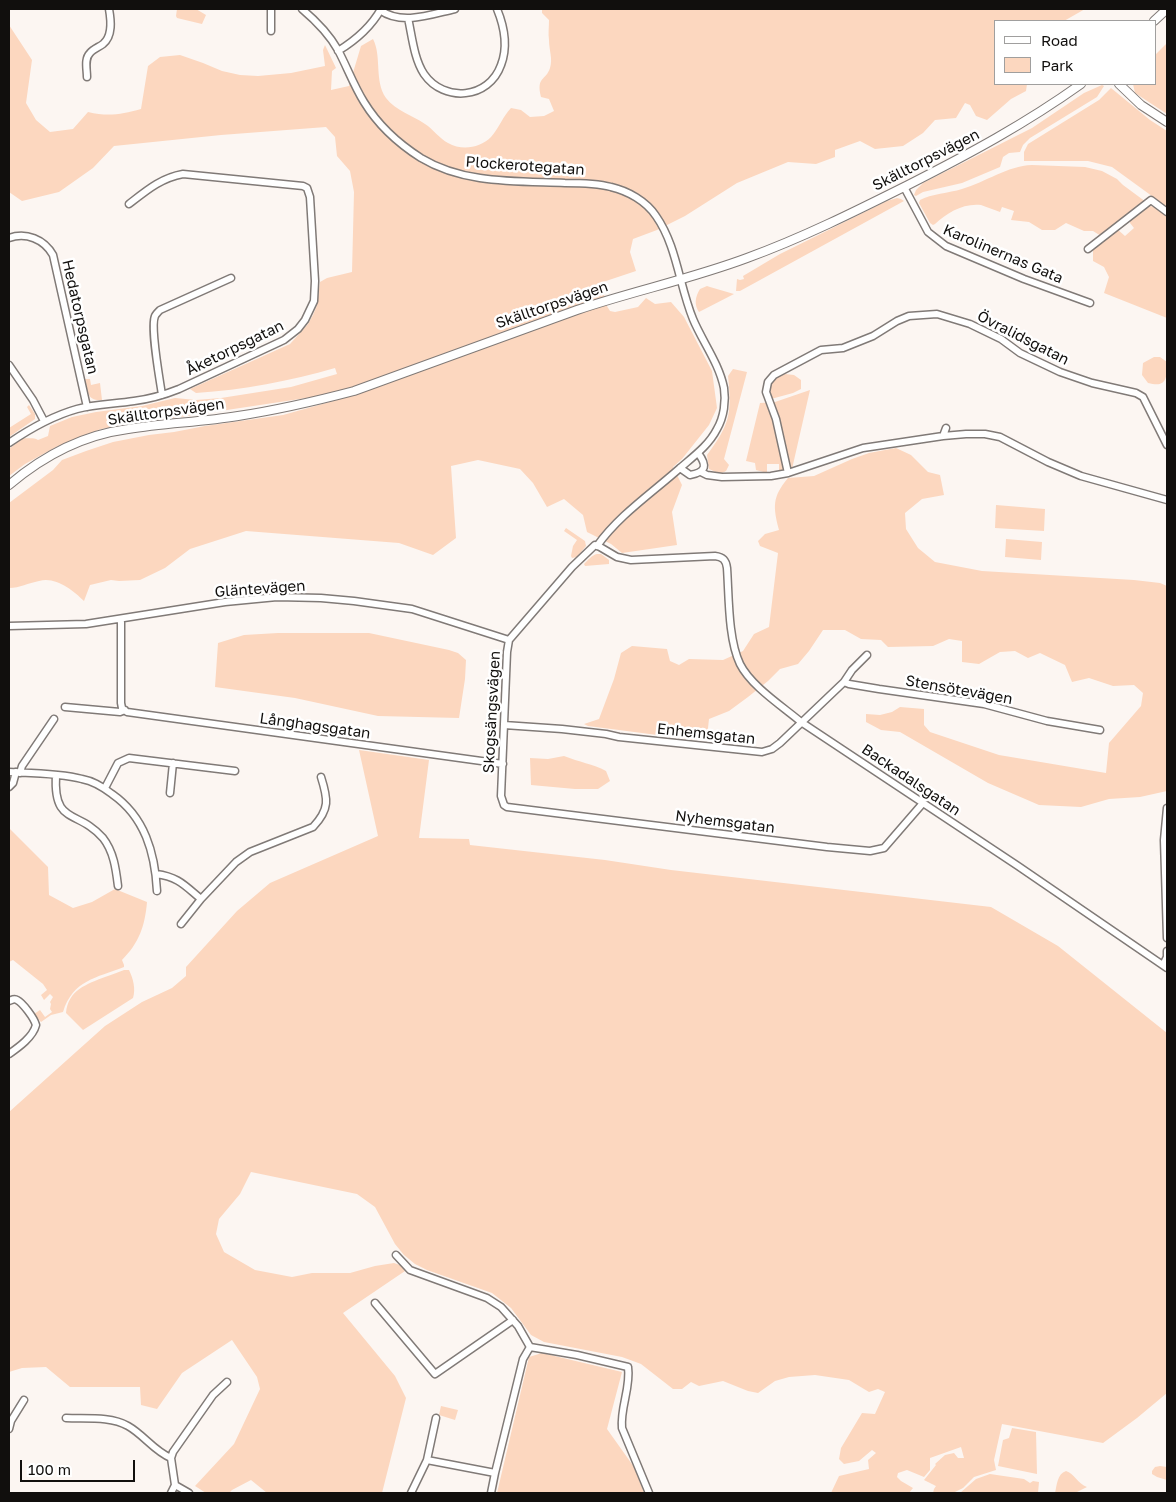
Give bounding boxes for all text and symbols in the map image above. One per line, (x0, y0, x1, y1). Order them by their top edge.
legend (994, 20, 1156, 85)
text: Road (1041, 31, 1078, 49)
text: Park (1041, 56, 1073, 74)
street label: Skälltorpsvägen (870, 125, 982, 195)
street label: Plockerotegatan (465, 153, 585, 179)
street label: Karolinernas Gata (940, 221, 1066, 287)
street label: Hedatorpsgatan (58, 258, 102, 376)
street label: Skälltorpsvägen (494, 277, 610, 333)
street label: Övralidsgatan (974, 307, 1072, 369)
street label: Åketorpsgatan (183, 317, 287, 379)
street label: Skälltorpsvägen (107, 395, 225, 429)
street label: Gläntevägen (214, 577, 306, 601)
street label: Skogsängsvägen (480, 650, 504, 774)
street label: Stensötevägen (904, 672, 1014, 708)
street label: Långhagsgatan (258, 709, 372, 743)
street label: Enhemsgatan (656, 720, 756, 748)
street label: Backadalsgatan (858, 740, 964, 820)
street label: Nyhemsgatan (674, 807, 776, 837)
scale bar (22, 1450, 138, 1482)
text: 100 m (28, 1460, 71, 1478)

